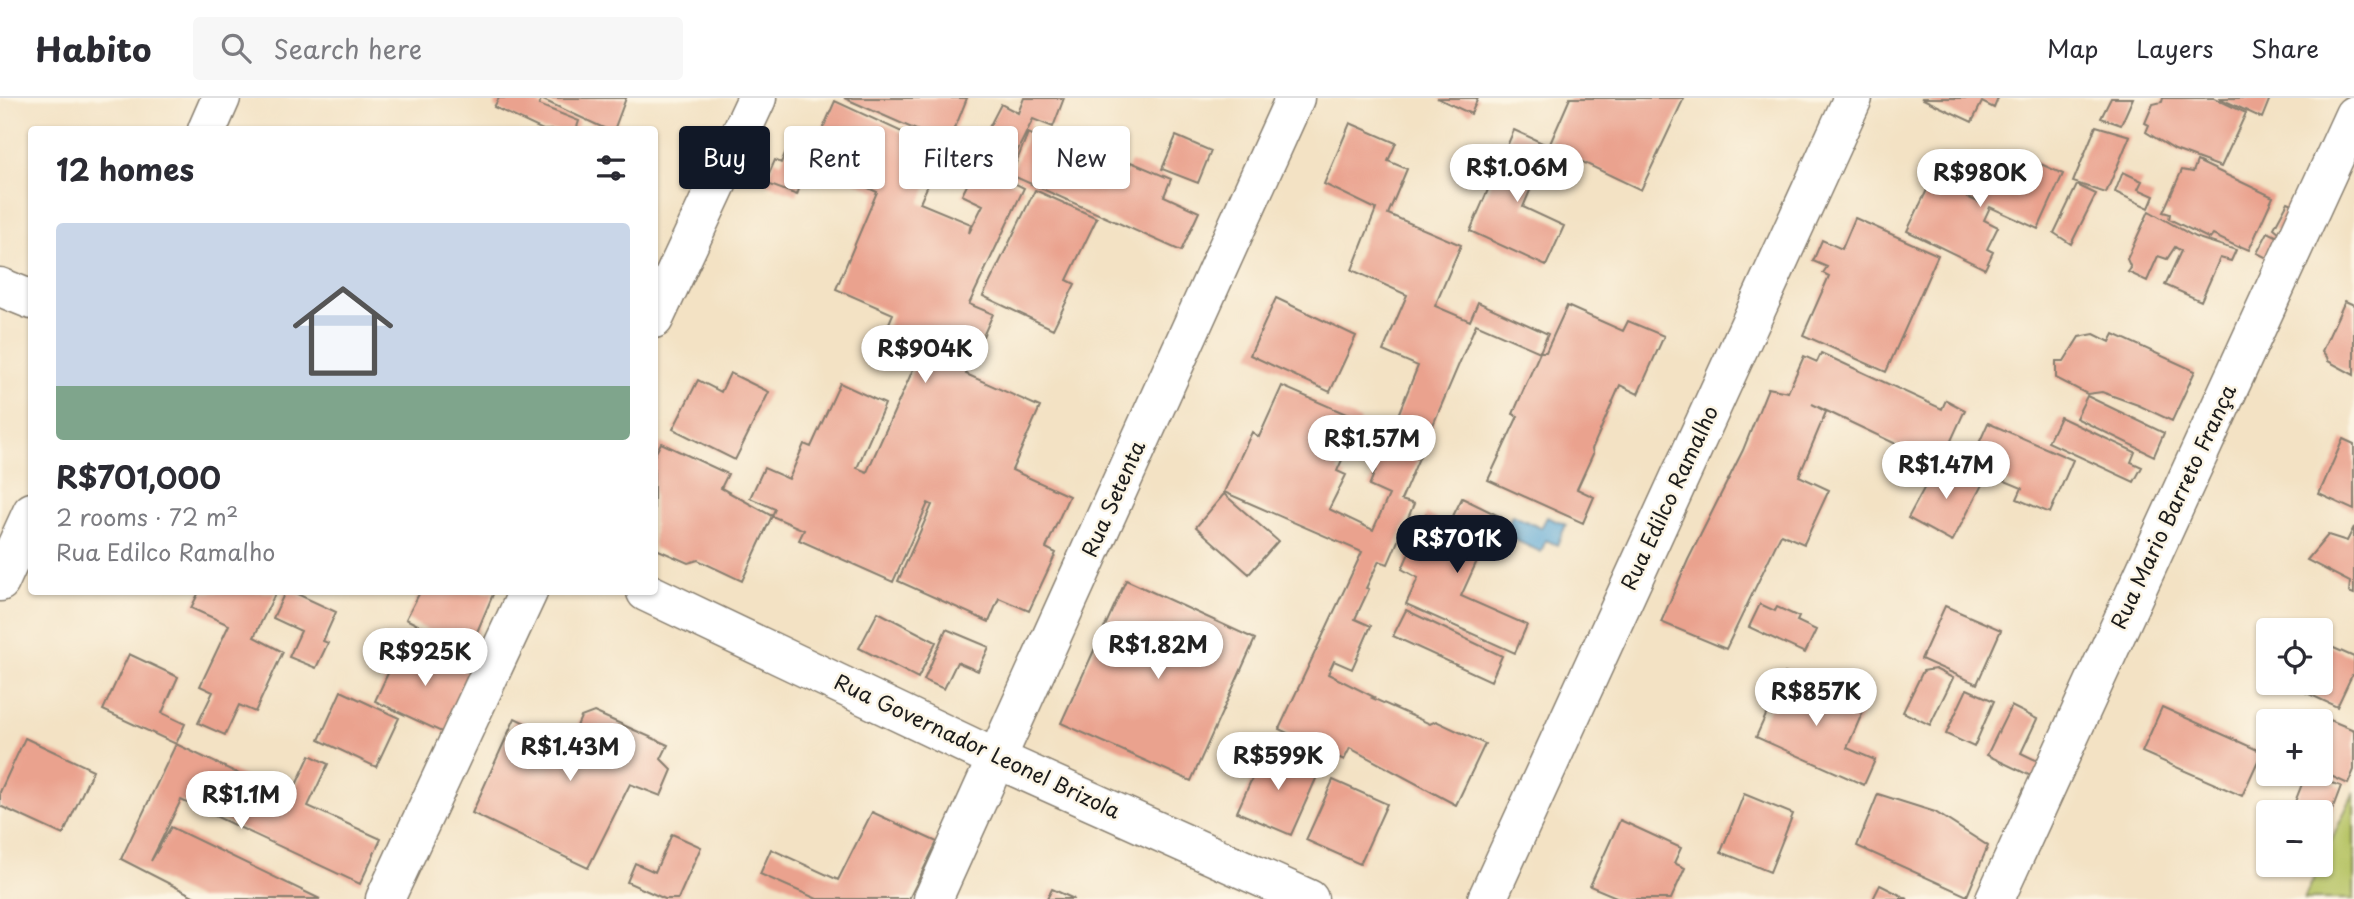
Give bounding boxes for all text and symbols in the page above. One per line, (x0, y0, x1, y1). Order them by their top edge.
search box (193, 17, 683, 80)
text: Habito (35, 23, 151, 73)
icon: search (217, 29, 255, 67)
text: Search here (273, 29, 422, 68)
text: Map (2047, 30, 2098, 66)
text: Layers (2136, 30, 2213, 66)
text: Share (2251, 30, 2319, 66)
chip: Buy (679, 126, 770, 189)
chip: Rent (784, 126, 885, 189)
chip: Filters (899, 126, 1018, 189)
chip: New (1032, 126, 1130, 189)
pin: R$1.06M (1452, 144, 1582, 204)
text: 12 homes (56, 146, 194, 191)
icon: filters (592, 149, 630, 187)
text: R$1.06M (1466, 149, 1568, 184)
pin: R$980K (1923, 150, 2037, 209)
text: R$980K (1933, 154, 2027, 189)
icon: home (280, 268, 406, 394)
pin: R$904K (868, 326, 982, 385)
text: R$904K (877, 330, 973, 365)
street label: Rua Mario Barreto França (2101, 379, 2243, 634)
street label: Rua Edilco Ramalho (1611, 400, 1725, 595)
pin: R$1.57M (1307, 416, 1437, 475)
text: R$1.57M (1324, 420, 1420, 455)
street label: Rua Setenta (1072, 435, 1152, 562)
pin: R$1.47M (1881, 442, 2011, 501)
text: R$1.47M (1898, 446, 1994, 481)
text: R$701,000 (56, 454, 221, 499)
text: 2 rooms · 72 m² (56, 499, 238, 534)
pin: R$701K (1400, 516, 1514, 575)
text: R$701K (1412, 520, 1502, 555)
text: Rua Edilco Ramalho (56, 534, 275, 569)
map controls (2256, 618, 2333, 877)
button: locate (2256, 618, 2333, 695)
pin: R$1.82M (1093, 622, 1223, 681)
text: R$1.82M (1108, 626, 1208, 661)
pin: R$925K (368, 628, 482, 688)
text: R$925K (379, 633, 471, 668)
street label: Rua Governador Leonel Brizola (830, 665, 1126, 826)
pin: R$857K (1759, 668, 1873, 728)
text: R$857K (1771, 673, 1861, 708)
button: + (2256, 709, 2333, 786)
pin: R$1.43M (505, 724, 635, 783)
text: R$1.43M (521, 728, 620, 763)
pin: R$599K (1221, 732, 1335, 792)
text: R$599K (1233, 737, 1323, 772)
pin: R$1.1M (184, 772, 298, 831)
text: R$1.1M (202, 776, 280, 811)
button: − (2256, 800, 2333, 877)

